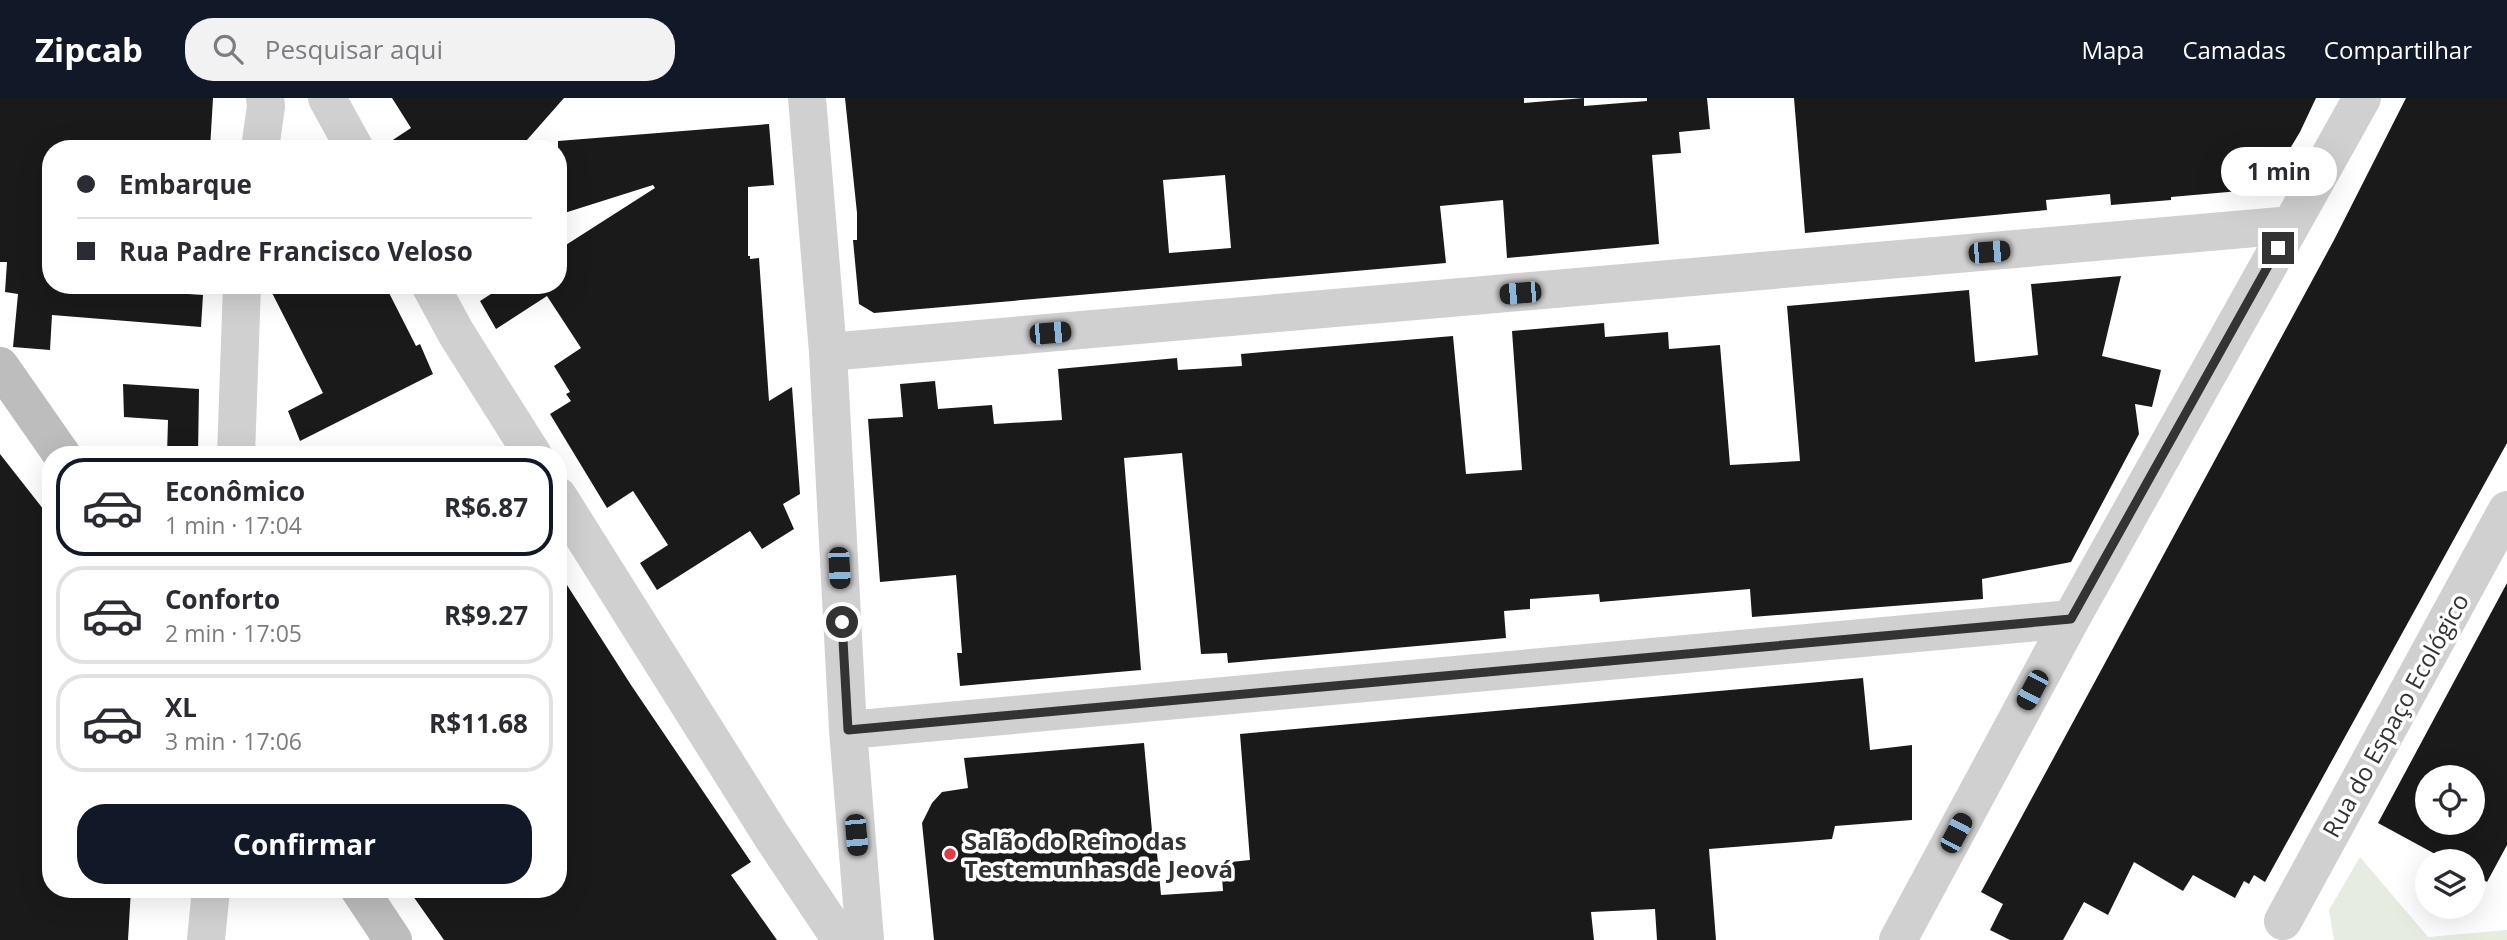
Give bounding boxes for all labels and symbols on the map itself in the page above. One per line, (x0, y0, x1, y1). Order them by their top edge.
callout: 1 min (2220, 146, 2336, 195)
route end (2262, 232, 2294, 264)
car (1968, 240, 2011, 264)
car (1499, 281, 1542, 305)
car (1029, 321, 1072, 345)
car (828, 546, 851, 590)
street label: Rua do Espaço Ecológico (2314, 587, 2476, 843)
route start (826, 606, 858, 638)
car (2013, 667, 2052, 713)
car (1937, 810, 1976, 856)
car (844, 813, 869, 857)
place label: Salão do Reino das Testemunhas de Jeová (964, 824, 1233, 885)
marker: Salão do Reino das Testemunhas de Jeová (942, 846, 958, 862)

